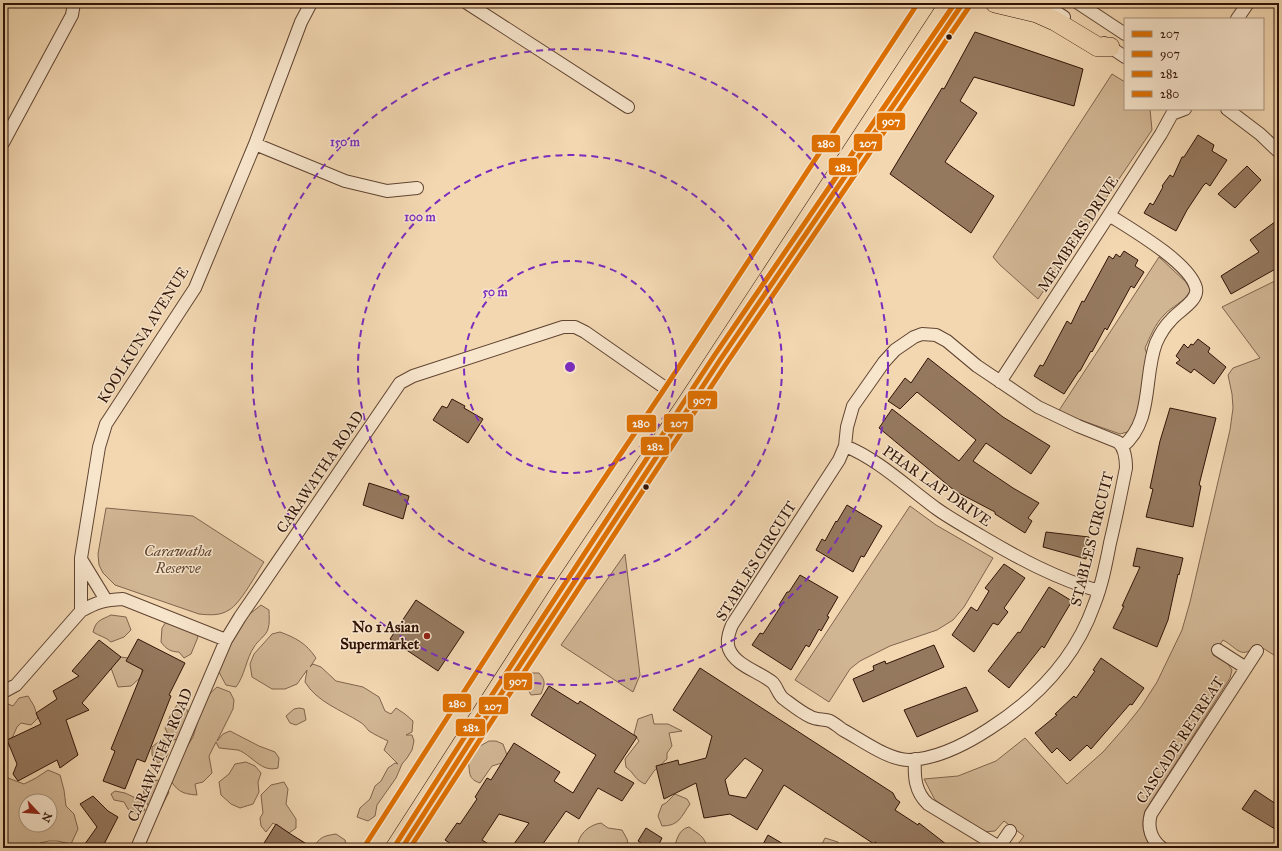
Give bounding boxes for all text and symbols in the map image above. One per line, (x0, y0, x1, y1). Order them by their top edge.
legend (1124, 18, 1264, 110)
text: 207 (1160, 27, 1179, 41)
unlabelled marker (944, 32, 954, 42)
text: 907 (1160, 47, 1180, 61)
text: 282 (1160, 67, 1178, 81)
text: 280 (1160, 87, 1179, 101)
line badge: 907 (876, 112, 906, 131)
text: 907 (882, 115, 900, 129)
line badge: 207 (853, 133, 883, 152)
line badge: 280 (811, 134, 841, 153)
text: 150 m (330, 135, 361, 149)
text: 280 (817, 137, 835, 150)
text: 207 (859, 137, 877, 150)
line badge: 282 (828, 157, 858, 176)
text: 282 (835, 161, 852, 174)
street label: MEMBERS DRIVE (1034, 173, 1122, 295)
text: 100 m (404, 210, 437, 224)
street label: KOOLKUNA AVENUE (94, 263, 193, 407)
text: 50 m (482, 285, 509, 299)
centre of rings (563, 360, 577, 374)
line badge: 907 (687, 390, 718, 410)
text: 907 (693, 394, 711, 408)
street label: CARAWATHA ROAD (272, 407, 368, 537)
line badge: 207 (663, 413, 694, 433)
line badge: 280 (626, 414, 657, 433)
text: 280 (632, 417, 650, 430)
text: 207 (670, 417, 688, 430)
line badge: 282 (640, 436, 670, 456)
text: 282 (647, 440, 664, 453)
street label: PHAR LAP DRIVE (879, 442, 995, 530)
street label: STABLES CIRCUIT (1067, 470, 1117, 608)
unlabelled marker (641, 482, 651, 492)
street label: STABLES CIRCUIT (712, 498, 800, 624)
park label: Carawatha Reserve (144, 542, 212, 577)
place label: No 1 Asian Supermarket (340, 618, 420, 654)
marker: No 1 Asian Supermarket (422, 631, 432, 641)
line badge: 907 (503, 672, 533, 691)
street label: CASCADE RETREAT (1132, 673, 1228, 807)
text: 907 (509, 675, 527, 689)
street label: CARAWATHA ROAD (124, 685, 196, 825)
line badge: 280 (442, 693, 472, 713)
line badge: 207 (478, 696, 509, 715)
text: 280 (448, 697, 466, 710)
text: 207 (484, 700, 502, 713)
line badge: 282 (455, 718, 486, 737)
text: 282 (463, 721, 480, 734)
north arrow (18, 793, 58, 833)
text: N (38, 810, 54, 825)

